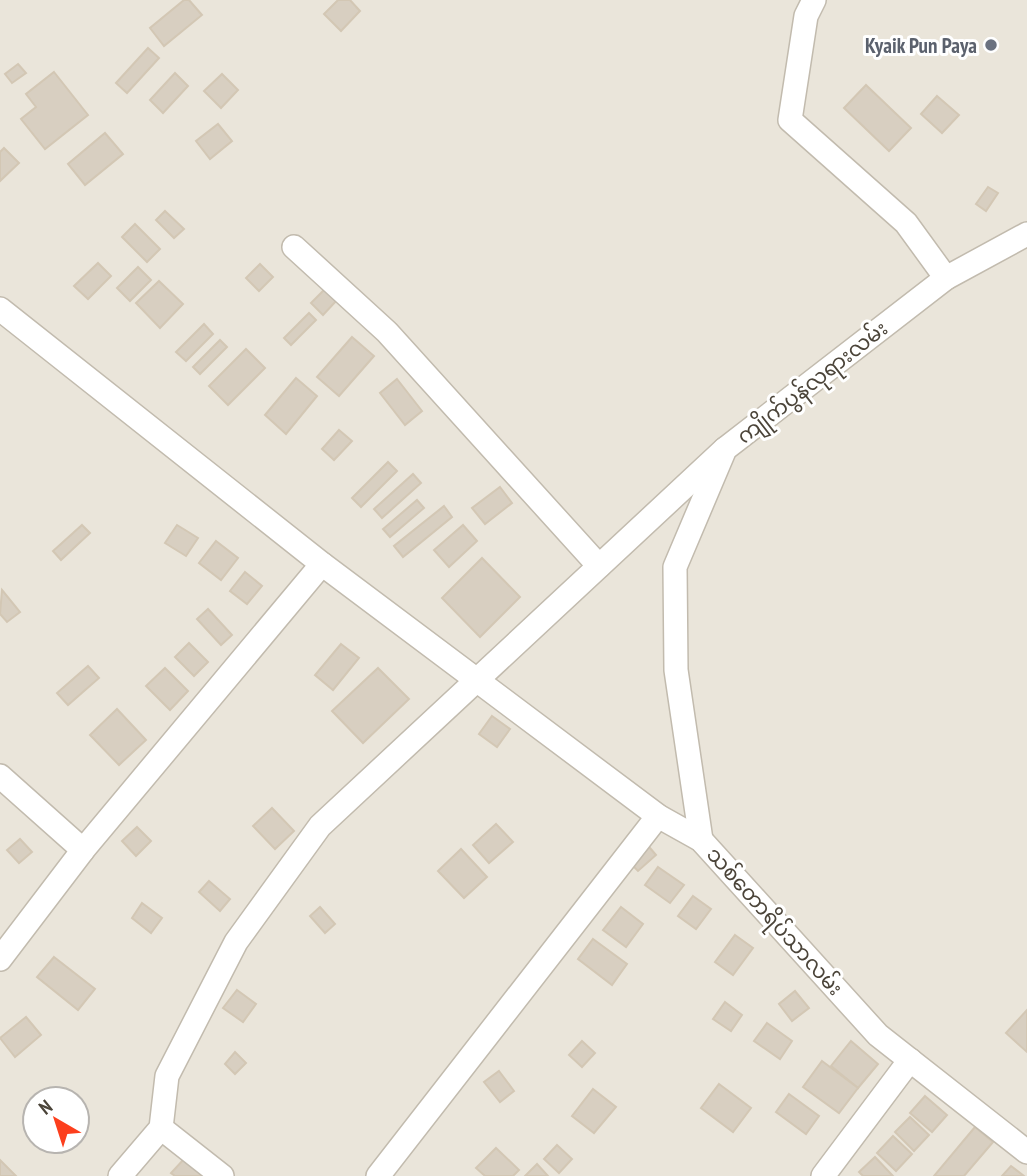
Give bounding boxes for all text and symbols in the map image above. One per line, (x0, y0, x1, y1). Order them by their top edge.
place label: Kyaik Pun Paya (865, 32, 977, 59)
marker: Kyaik Pun Paya (983, 37, 999, 53)
street label: ကျိုက်ပွန်လုရားလမ်း (730, 313, 896, 453)
street label: သစ်တောရိပ်သာလမ်း (698, 840, 850, 1004)
north arrow (21, 1085, 91, 1155)
text: N (34, 1094, 57, 1119)

